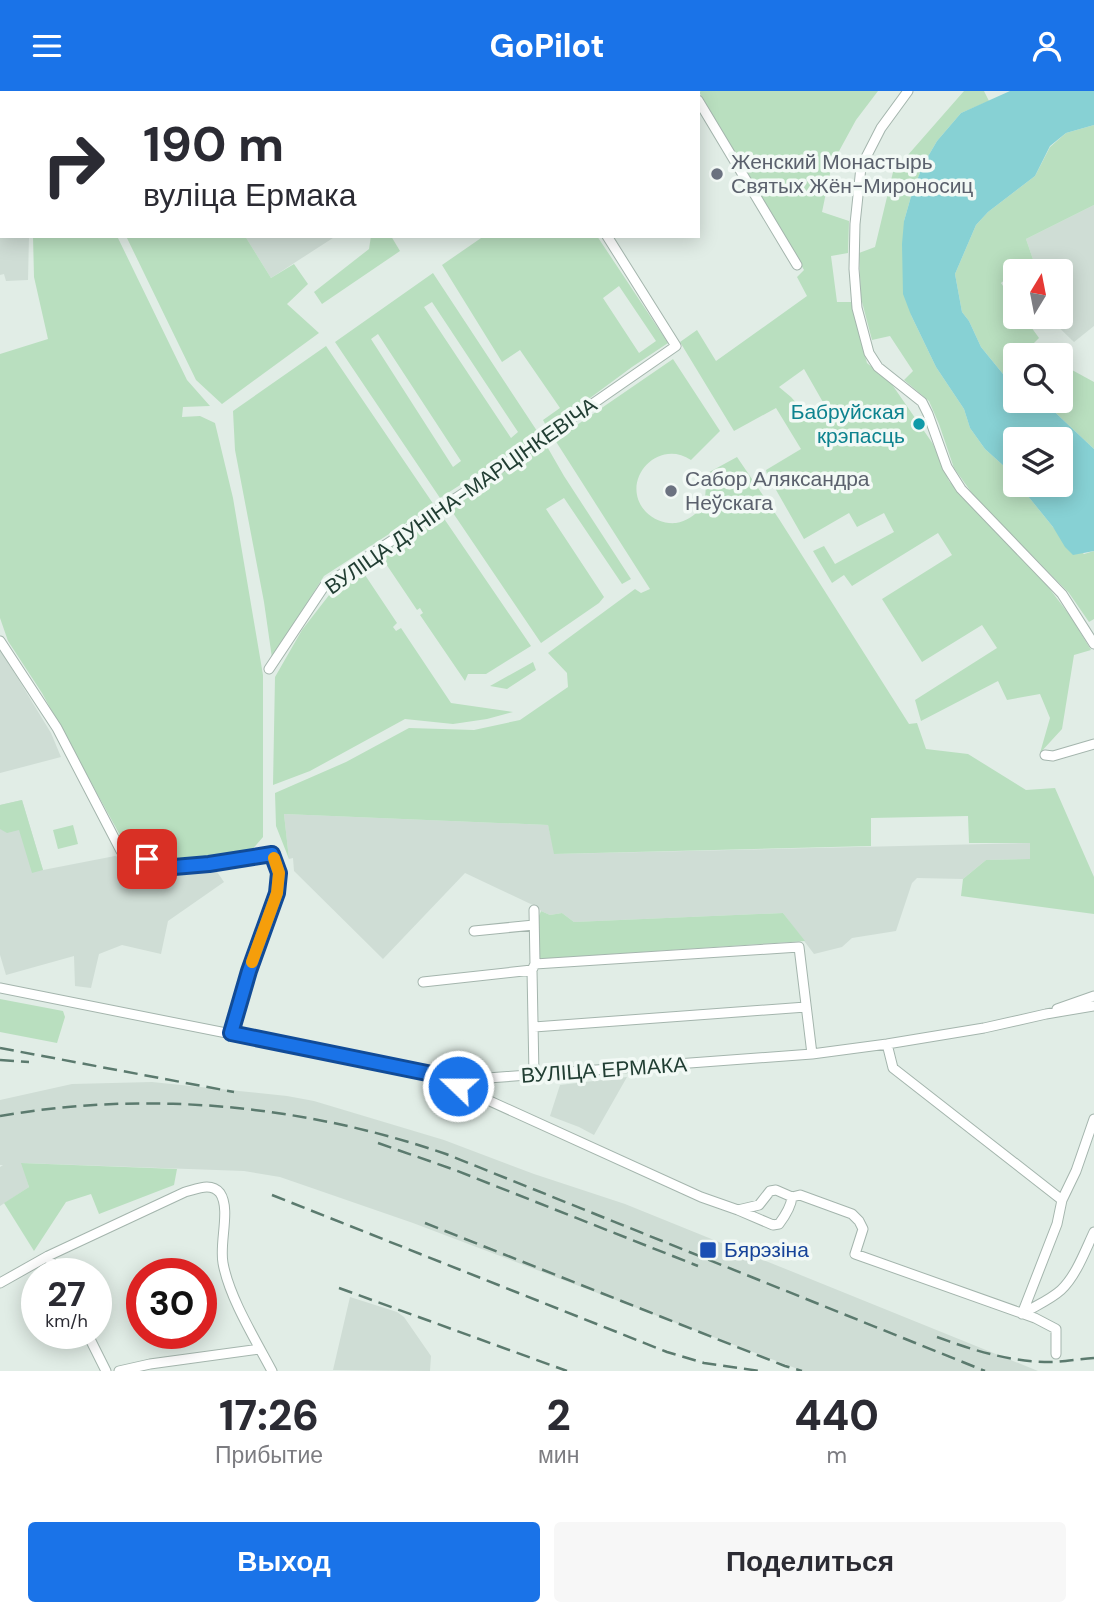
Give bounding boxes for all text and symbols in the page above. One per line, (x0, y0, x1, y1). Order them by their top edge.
text: GoPilot (490, 25, 604, 67)
icon: menu (28, 27, 66, 65)
icon: person (1028, 27, 1066, 65)
text: 190 m (143, 112, 284, 176)
icon: right (28, 119, 119, 210)
place label: Женский Монастырь Святых Жён-Мироносиц (731, 148, 973, 200)
marker: Женский Монастырь Святых Жён-Мироносиц (709, 166, 725, 182)
text: вуліца Ермака (143, 174, 356, 216)
north arrow (1003, 259, 1073, 329)
map controls (1003, 259, 1073, 497)
button: search (1003, 343, 1073, 413)
street label: ВУЛІЦА ДУНІНА-МАРЦІНКЕВІЧА (319, 391, 603, 601)
place label: Бабруйская крэпасць (791, 398, 905, 450)
marker: Бабруйская крэпасць (911, 416, 927, 432)
button: layers (1003, 427, 1073, 497)
place label: Сабор Аляксандра Неўскага (685, 465, 870, 517)
marker: Сабор Аляксандра Неўскага (663, 483, 679, 499)
pin (117, 829, 177, 889)
icon: arrive (128, 840, 166, 878)
position arrow (421, 1049, 495, 1123)
street label: ВУЛІЦА ЕРМАКА (520, 1050, 688, 1090)
place label: Бярэзіна (724, 1236, 809, 1264)
marker: Бярэзіна (698, 1240, 718, 1260)
speed limit sign: 30 (126, 1258, 217, 1349)
text: 27 (47, 1271, 86, 1317)
text: km/h (45, 1309, 88, 1333)
text: 17:26 (219, 1388, 319, 1443)
text: 2 (547, 1388, 571, 1443)
text: 440 (794, 1388, 879, 1443)
text: Прибытие (215, 1440, 323, 1470)
text: мин (538, 1440, 579, 1470)
text: m (826, 1440, 847, 1470)
button: Выход (28, 1522, 540, 1602)
button: Поделиться (554, 1522, 1066, 1602)

